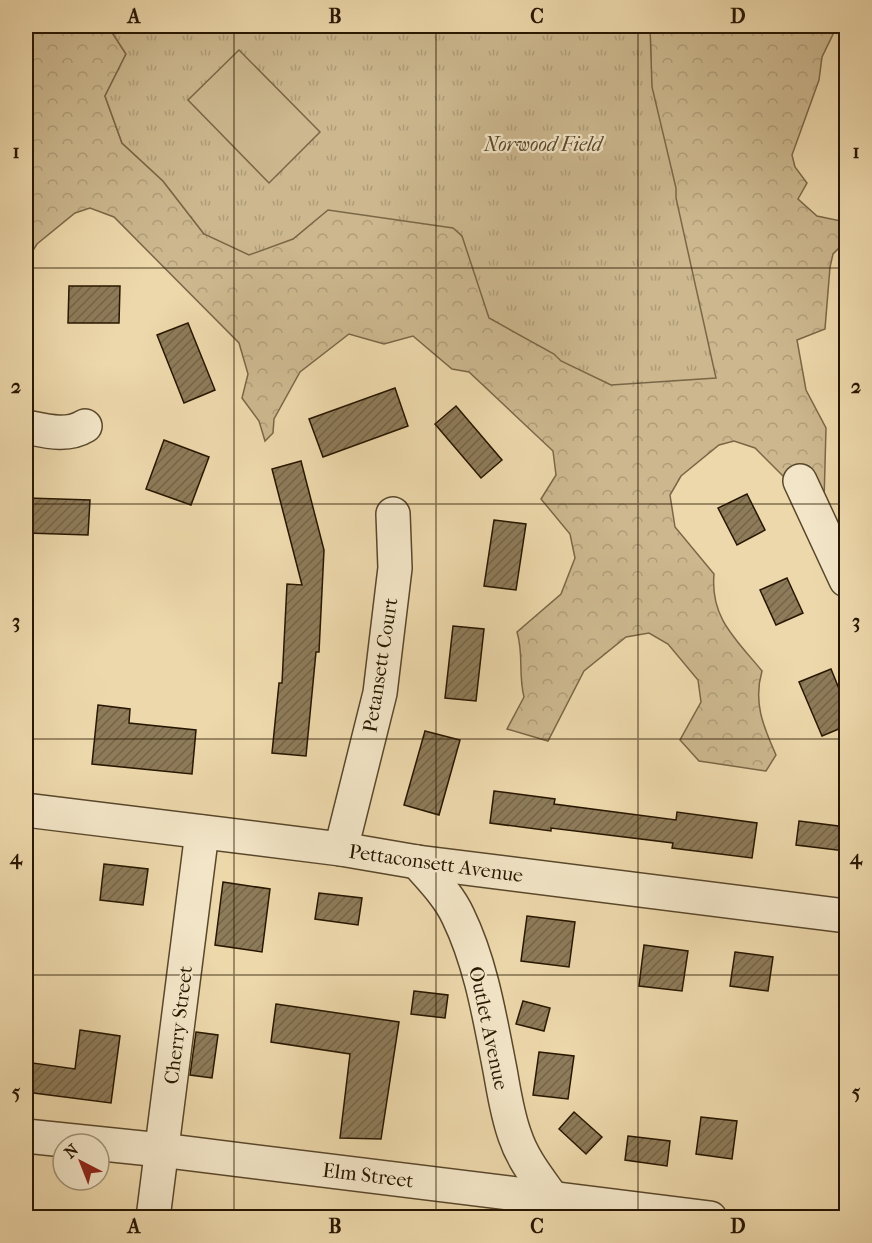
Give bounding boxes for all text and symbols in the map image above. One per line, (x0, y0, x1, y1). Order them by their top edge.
text: A (126, 5, 142, 28)
text: B (328, 5, 342, 28)
text: C (530, 5, 544, 28)
text: D (730, 5, 746, 28)
park label: Norwood Field (483, 133, 605, 156)
text: 1 (12, 140, 20, 163)
text: 1 (852, 140, 860, 163)
text: 2 (11, 375, 21, 398)
text: 2 (851, 375, 861, 398)
street label: Petansett Court (359, 596, 402, 734)
text: 3 (12, 610, 20, 633)
text: 3 (852, 610, 860, 633)
street label: Pettaconsett Avenue (347, 840, 525, 887)
text: 4 (9, 846, 23, 870)
text: 4 (849, 846, 863, 870)
street label: Cherry Street (160, 964, 197, 1086)
street label: Outlet Avenue (464, 964, 513, 1092)
text: 5 (12, 1081, 21, 1104)
text: 5 (852, 1081, 861, 1104)
north arrow (51, 1132, 111, 1192)
text: N (60, 1140, 83, 1162)
street label: Elm Street (321, 1159, 415, 1192)
text: A (126, 1215, 142, 1238)
text: B (328, 1215, 342, 1238)
text: C (530, 1215, 544, 1238)
text: D (730, 1215, 746, 1238)

